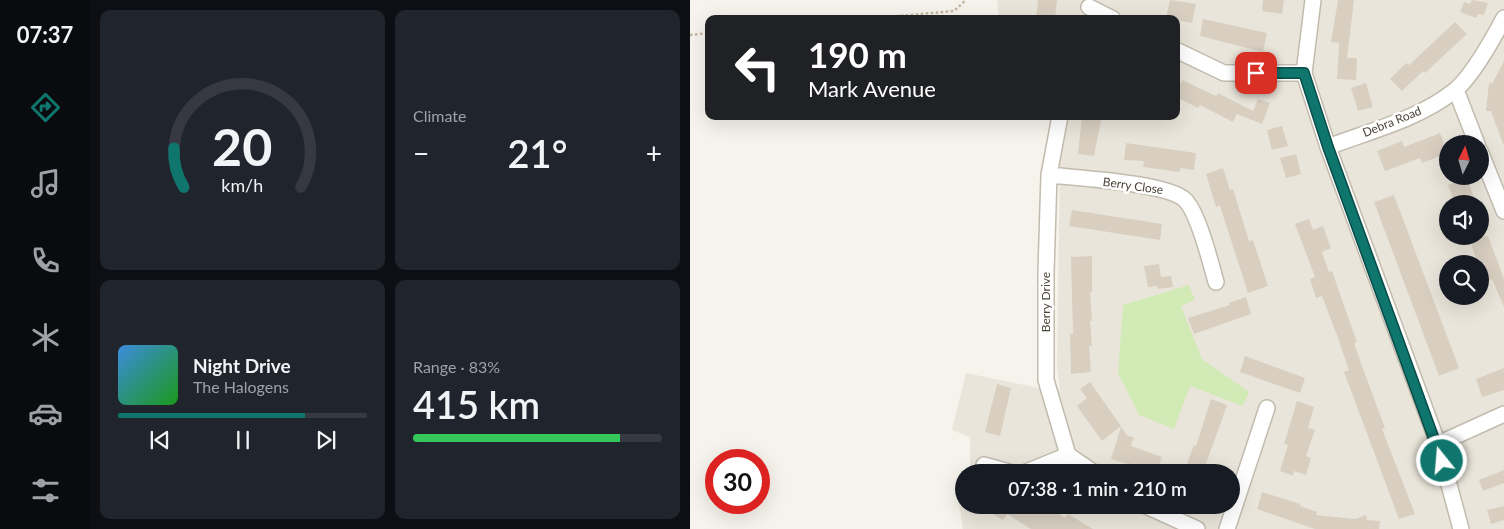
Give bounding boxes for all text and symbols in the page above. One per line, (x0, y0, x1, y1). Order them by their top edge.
text: 07:37 (17, 21, 73, 48)
text: 190 m (808, 33, 907, 75)
icon: left (725, 35, 790, 100)
pin (1235, 52, 1277, 94)
icon: arrive (1242, 59, 1270, 87)
text: Mark Avenue (808, 75, 936, 102)
icon: directions (28, 90, 63, 125)
street label: Debra Road (1360, 103, 1423, 140)
text: Climate (413, 106, 466, 125)
text: 20 (212, 115, 273, 177)
text: 21° (508, 130, 567, 176)
north arrow (1439, 135, 1489, 185)
map controls (1439, 135, 1489, 305)
text: − (413, 136, 429, 170)
text: + (646, 136, 662, 170)
icon: music (28, 166, 63, 201)
text: km/h (222, 174, 263, 196)
street label: Berry Close (1102, 174, 1164, 197)
button: sound (1439, 195, 1489, 245)
icon: phone (28, 243, 63, 278)
button: search (1439, 255, 1489, 305)
street label: Berry Drive (1038, 272, 1053, 332)
icon: climate (28, 320, 63, 355)
text: Night Drive (193, 354, 291, 377)
text: Range · 83% (413, 357, 500, 376)
text: The Halogens (193, 377, 289, 396)
text: 415 km (413, 381, 540, 427)
icon: car (28, 396, 63, 431)
icon: previous (146, 426, 174, 454)
icon: pause (229, 426, 257, 454)
icon: next (312, 426, 340, 454)
position arrow (1415, 434, 1467, 486)
speed limit sign: 30 (705, 449, 770, 514)
icon: filters (28, 473, 63, 508)
text: 07:38 · 1 min · 210 m (1008, 477, 1187, 500)

